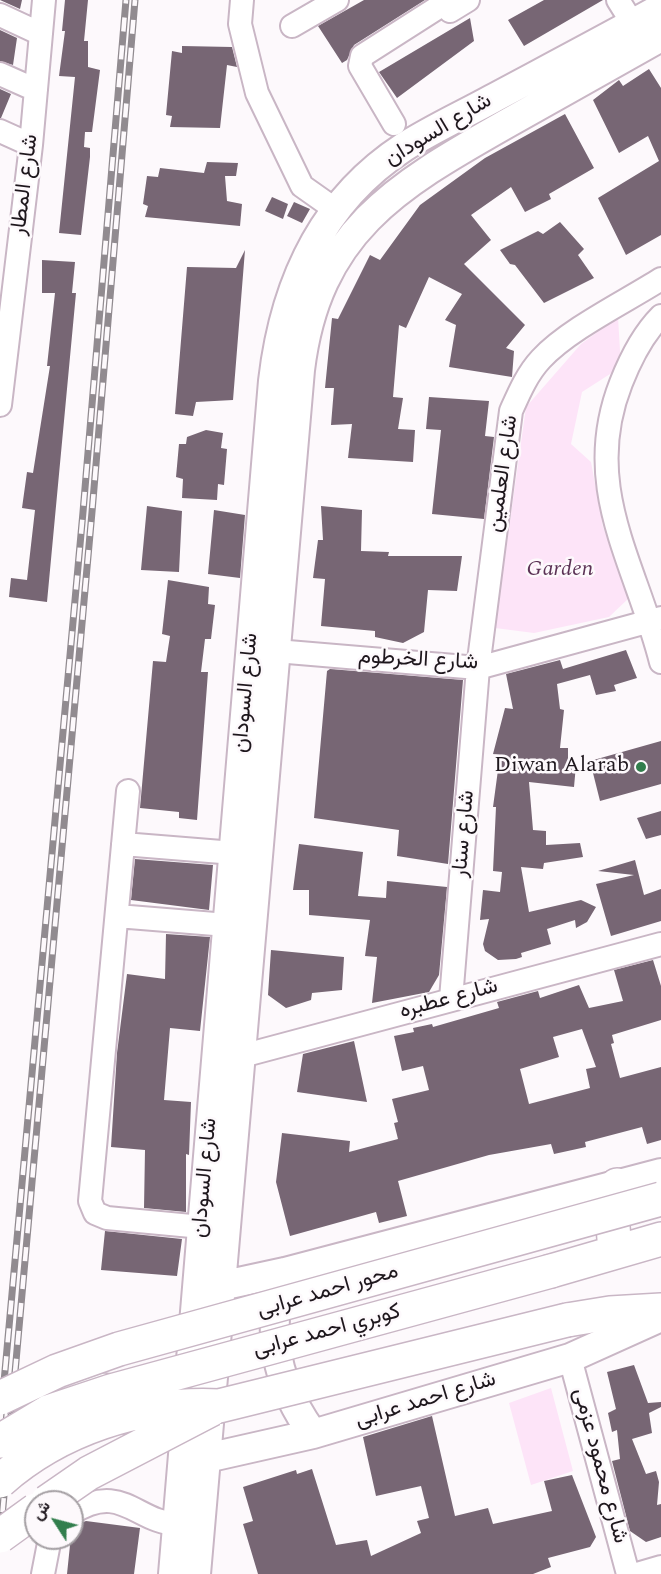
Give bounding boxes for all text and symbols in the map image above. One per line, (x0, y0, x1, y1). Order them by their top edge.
street label: شارع السودان (381, 89, 497, 173)
street label: شارع المطار (7, 133, 45, 237)
street label: شارع العلمين (483, 414, 525, 534)
park label: Garden (527, 558, 593, 584)
street label: شارع السودان (229, 632, 265, 754)
street label: شارع الخرطوم (357, 645, 479, 677)
place label: Diwan Alarab (494, 754, 629, 780)
marker: Diwan Alarab (634, 760, 648, 774)
street label: شارع سنار (448, 789, 482, 879)
street label: شارع عطبره (397, 974, 501, 1026)
street label: شارع السودان (188, 1117, 224, 1239)
street label: محور احمد عرابى (254, 1259, 402, 1325)
street label: كوبري احمد عرابى (250, 1300, 404, 1364)
street label: شارع احمد عرابى (352, 1367, 500, 1435)
street label: شارع محمود عزمى (566, 1386, 632, 1546)
north arrow (24, 1490, 84, 1550)
text: ش (26, 1496, 56, 1525)

